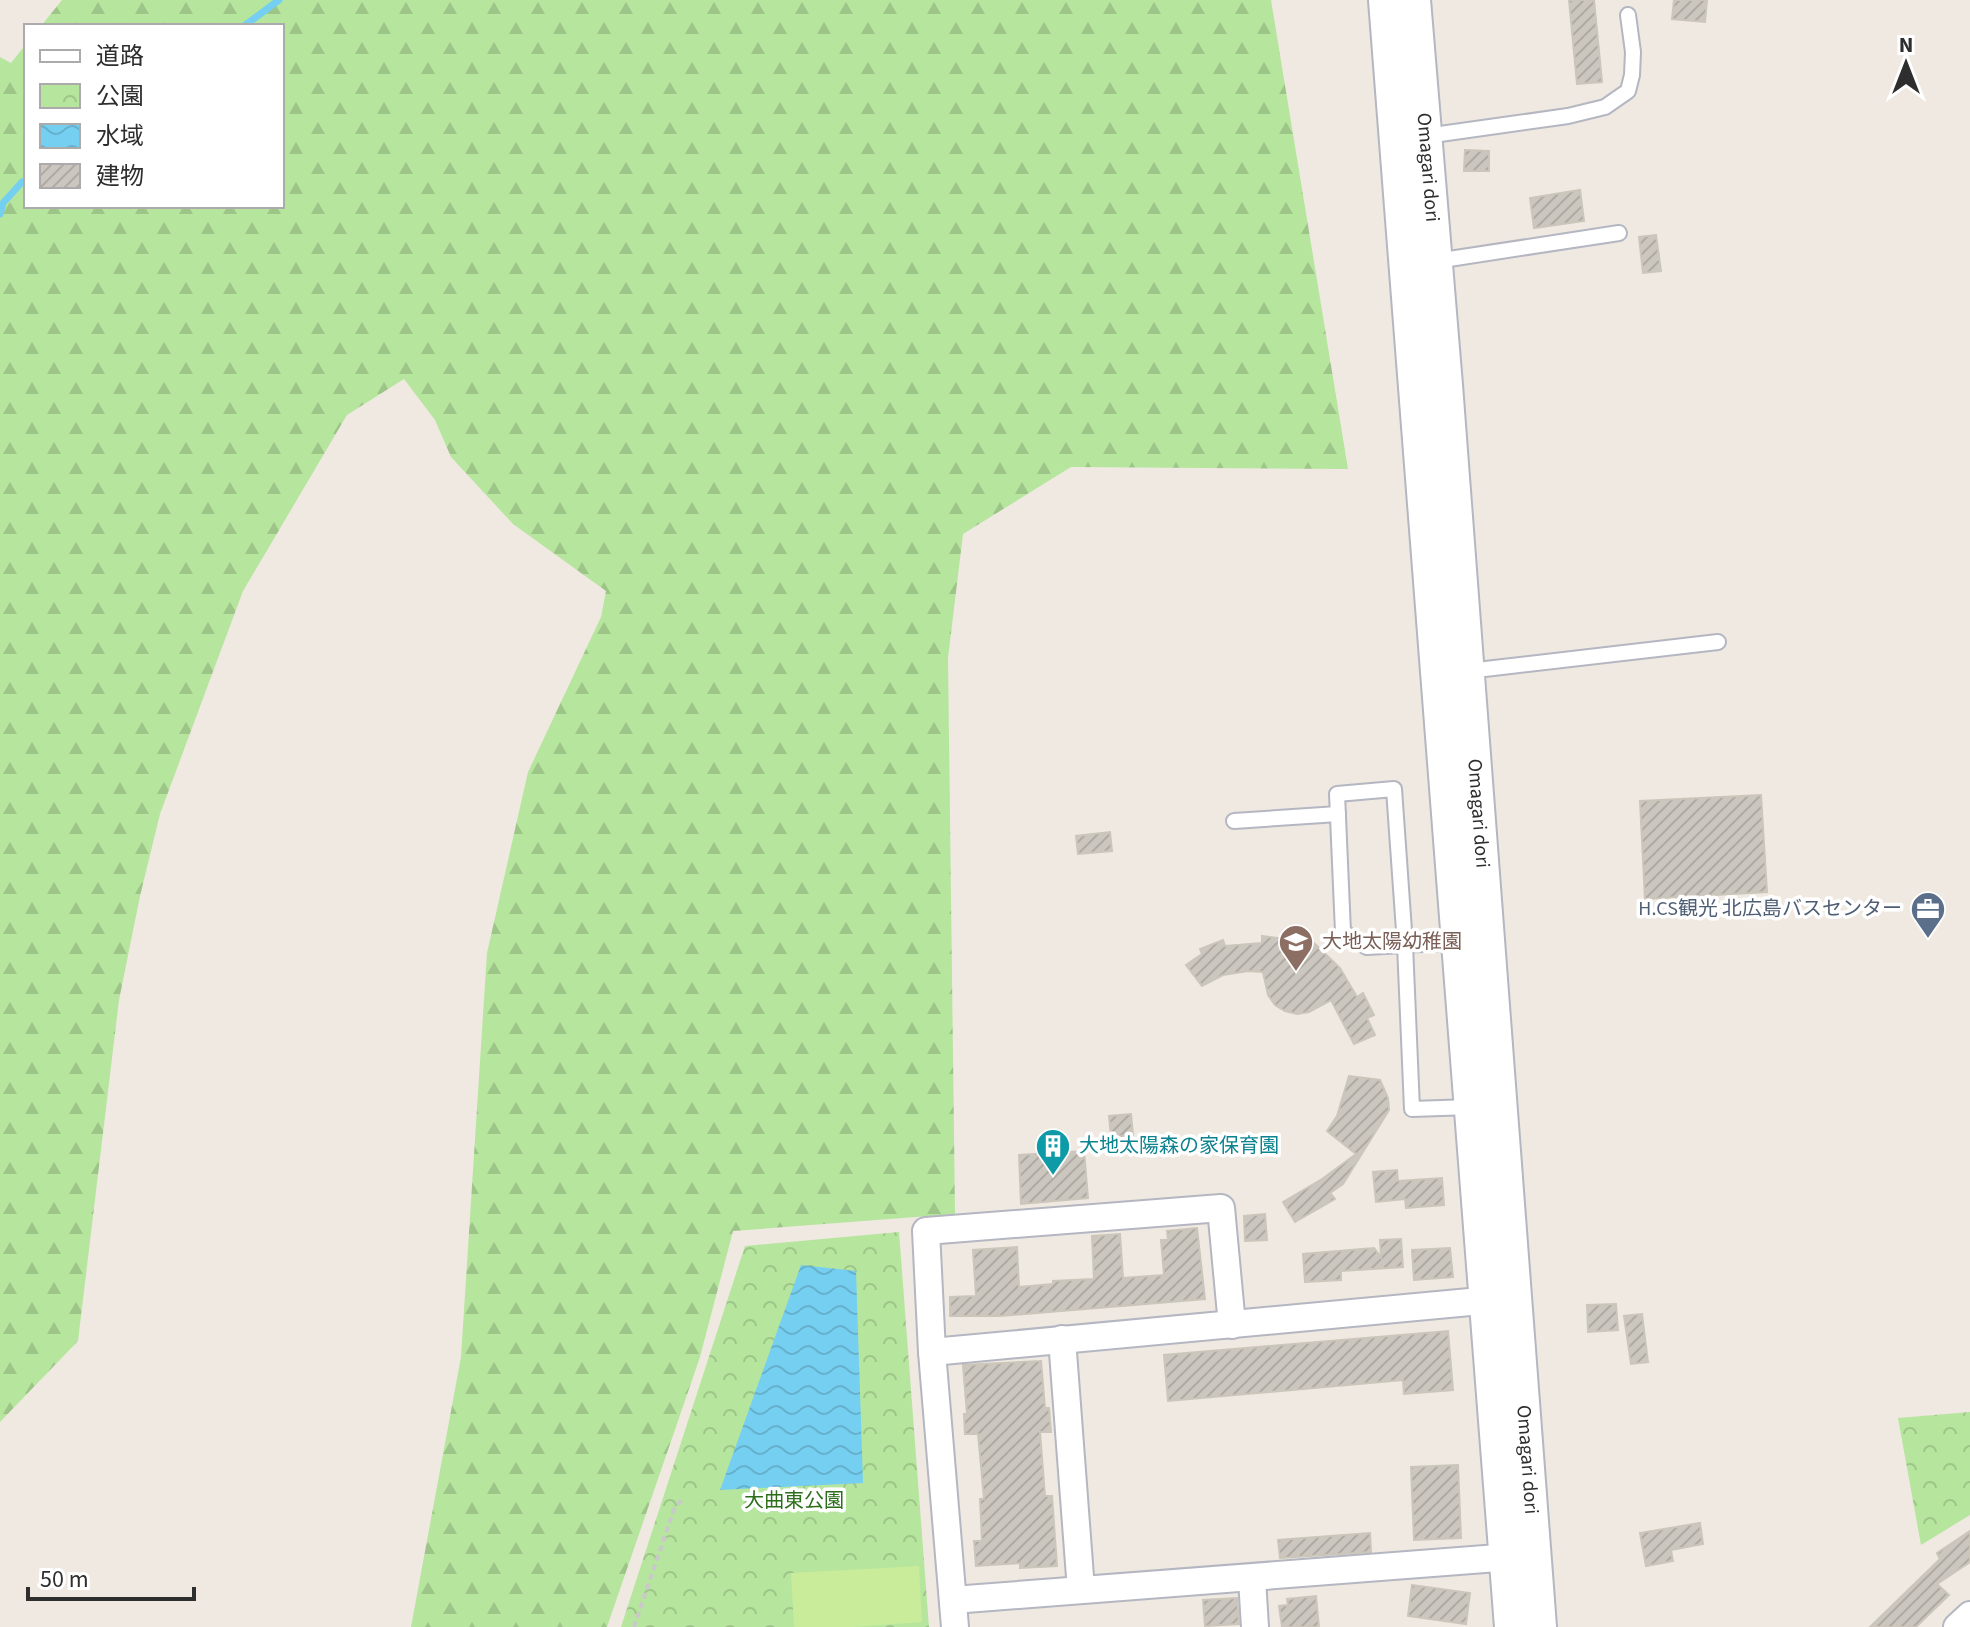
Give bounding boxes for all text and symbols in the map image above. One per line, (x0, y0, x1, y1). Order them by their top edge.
legend (24, 24, 284, 208)
north arrow (1866, 24, 1946, 104)
text: N (1899, 29, 1913, 61)
text: 道路 (96, 39, 144, 74)
text: 公園 (96, 79, 144, 114)
street label: Omagari dori (1409, 112, 1446, 223)
text: 水域 (96, 119, 144, 154)
text: 建物 (96, 159, 144, 194)
street label: Omagari dori (1460, 758, 1497, 869)
office icon: H.CS観光 北広島バスセンター (1909, 890, 1947, 940)
place label: H.CS観光 北広島バスセンター (1638, 895, 1902, 923)
school or university icon: 大地太陽幼稚園 (1277, 923, 1315, 973)
place label: 大地太陽幼稚園 (1322, 928, 1462, 956)
building icon: 大地太陽森の家保育園 (1034, 1127, 1072, 1177)
place label: 大地太陽森の家保育園 (1079, 1132, 1279, 1160)
street label: Omagari dori (1509, 1404, 1545, 1515)
park label: 大曲東公園 (744, 1487, 844, 1515)
scale bar (28, 1551, 194, 1601)
text: 50 m (40, 1562, 89, 1597)

